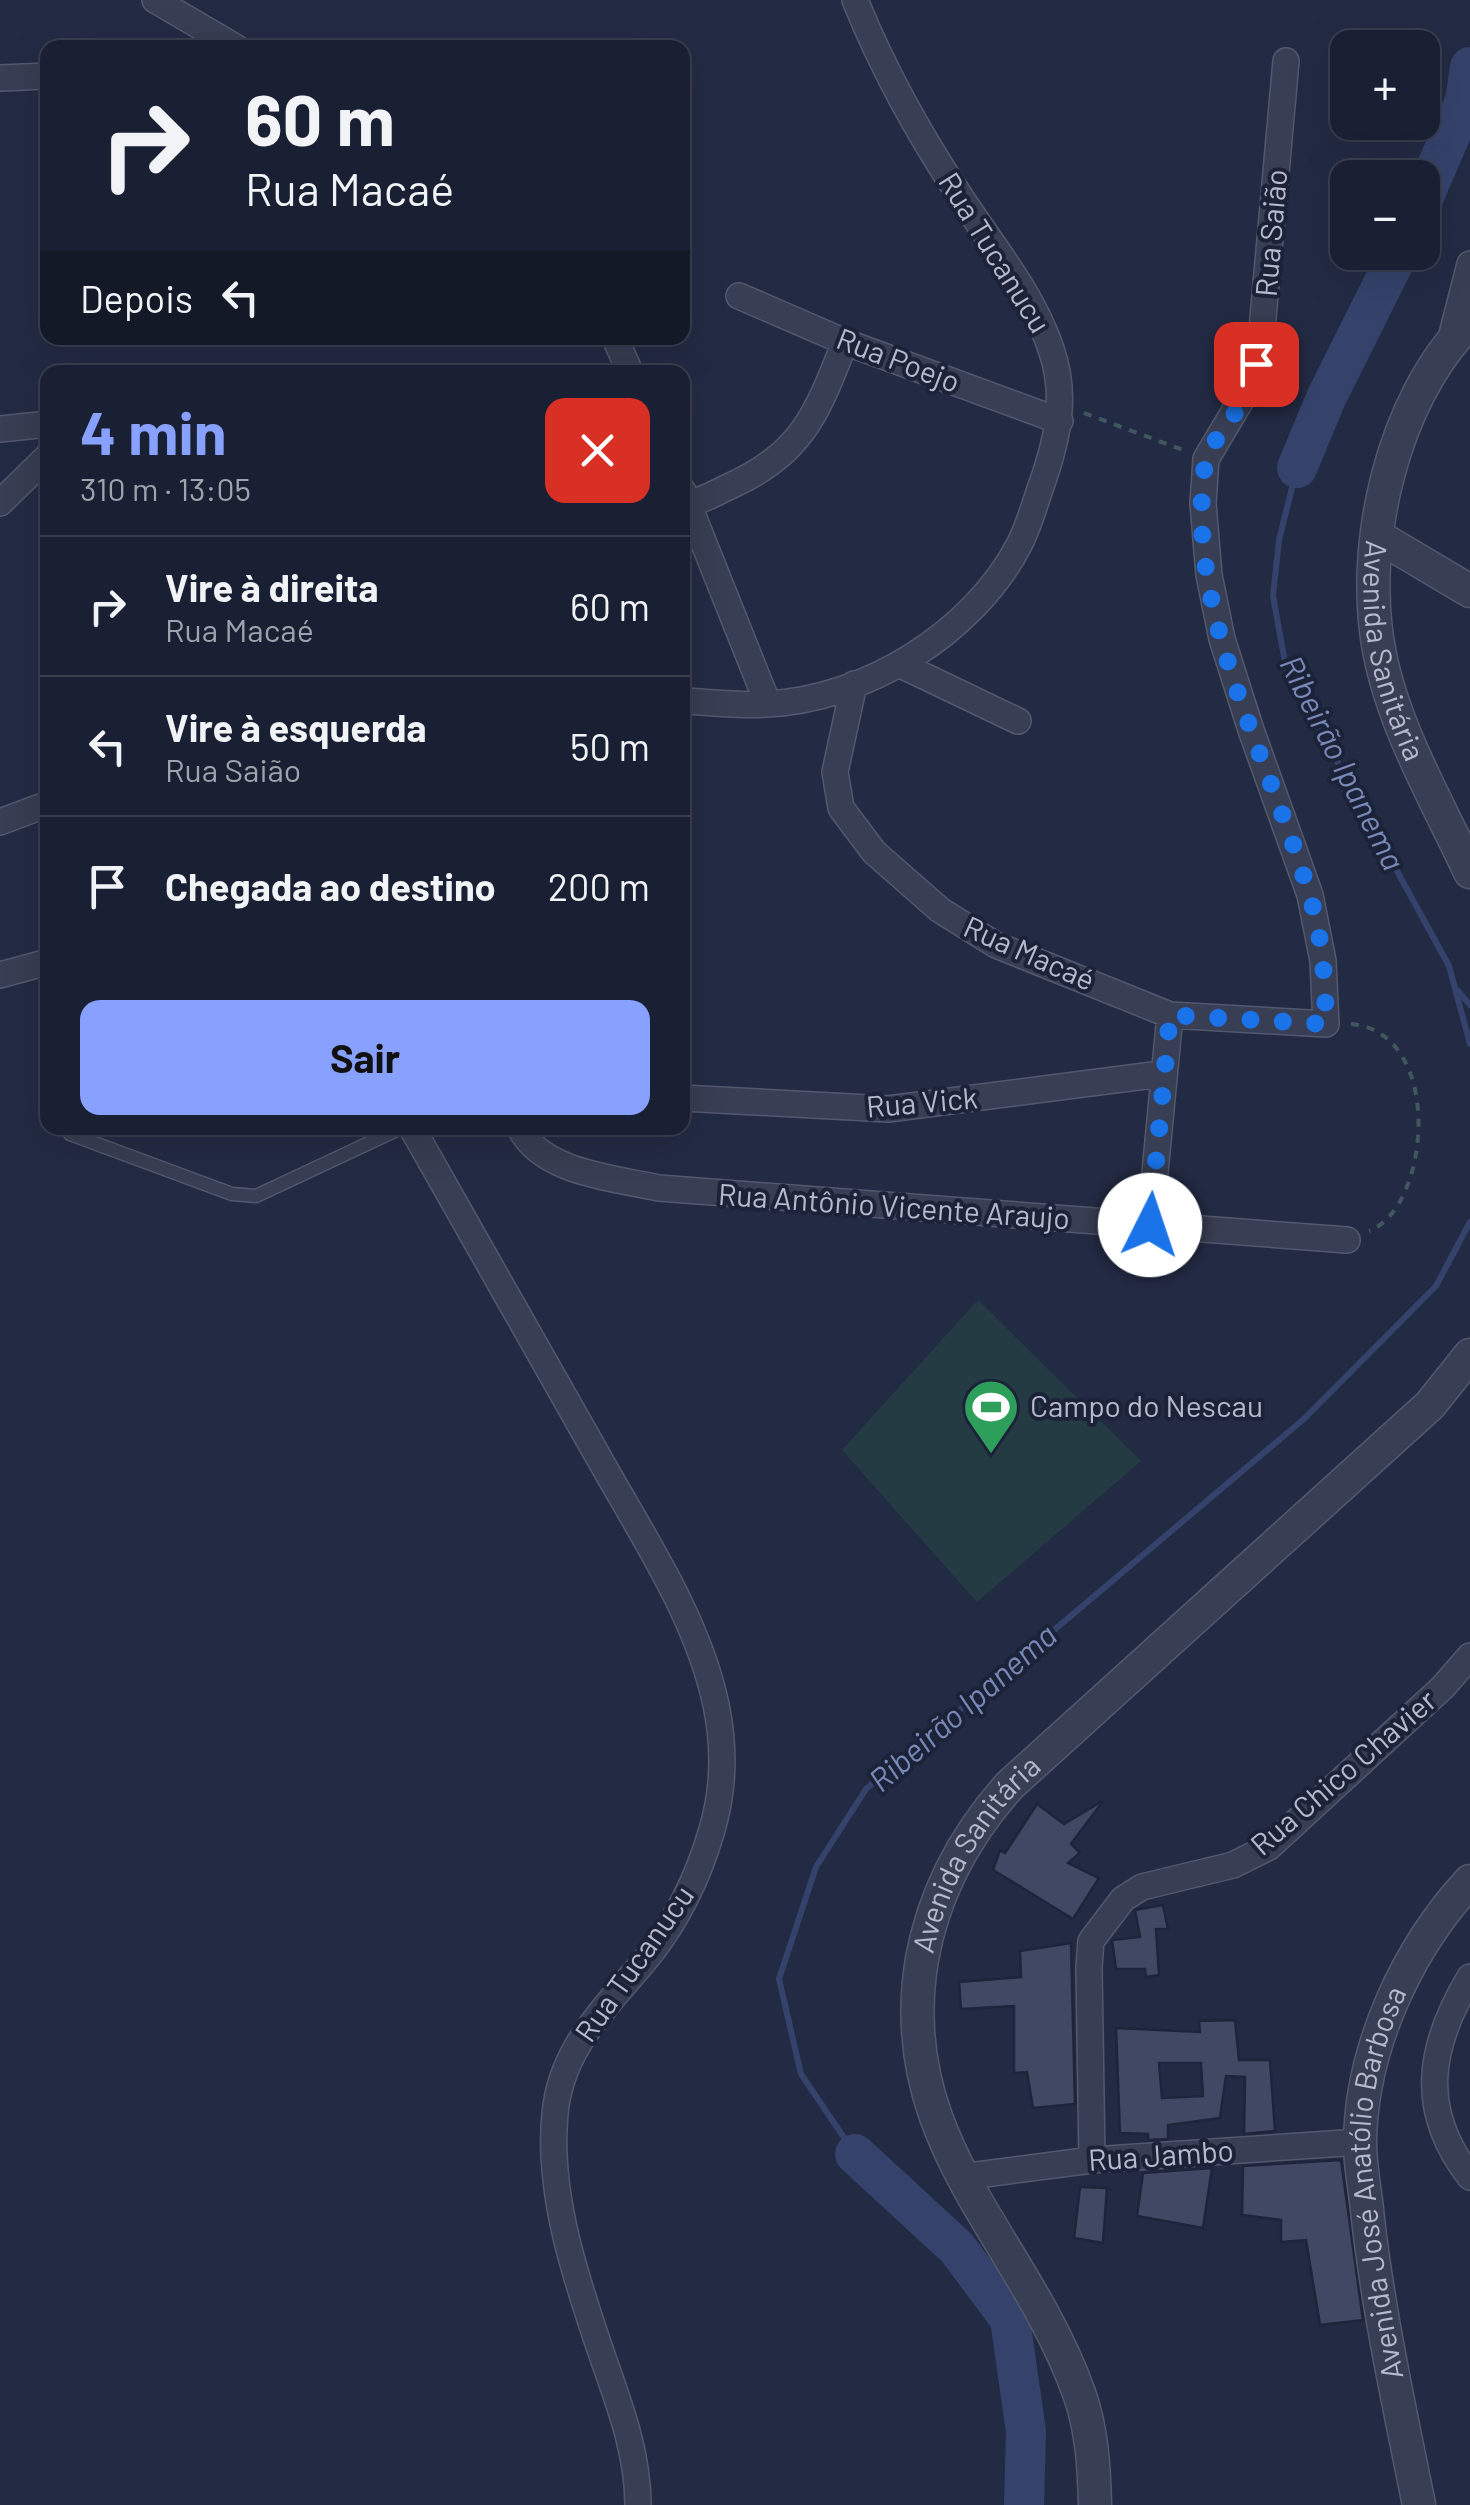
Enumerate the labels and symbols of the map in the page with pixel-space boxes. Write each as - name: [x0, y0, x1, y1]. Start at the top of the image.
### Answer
- street label: Rua Tucanucu: [932, 165, 1059, 339]
- street label: Rua Saião: [1247, 168, 1294, 298]
- street label: Rua Poejo: [832, 319, 965, 399]
- pin: [1214, 322, 1299, 407]
- street label: Avenida Sanitária: [1357, 539, 1434, 766]
- water label: Ribeirão Ipanema: [1273, 648, 1414, 876]
- street label: Rua Macaé: [959, 907, 1101, 997]
- street label: Rua Vick: [865, 1078, 979, 1124]
- position arrow: [1098, 1173, 1202, 1277]
- street label: Rua Antônio Vicente Araujo: [717, 1175, 1071, 1235]
- sports icon: Campo do Nescau: [961, 1377, 1021, 1456]
- place label: Campo do Nescau: [1030, 1387, 1263, 1423]
- water label: Ribeirão Ipanema: [860, 1615, 1063, 1798]
- street label: Rua Chico Chavier: [1243, 1681, 1443, 1862]
- street label: Avenida Sanitária: [904, 1747, 1047, 1956]
- street label: Rua Tucanucu: [566, 1878, 700, 2048]
- text: Avenida José Anatólio Barbosa: [1340, 1980, 1412, 2383]
- street label: Avenida José Anatólio Barbosa: [1380, 1983, 1422, 2383]
- street label: Rua Jambo: [1087, 2131, 1235, 2177]

